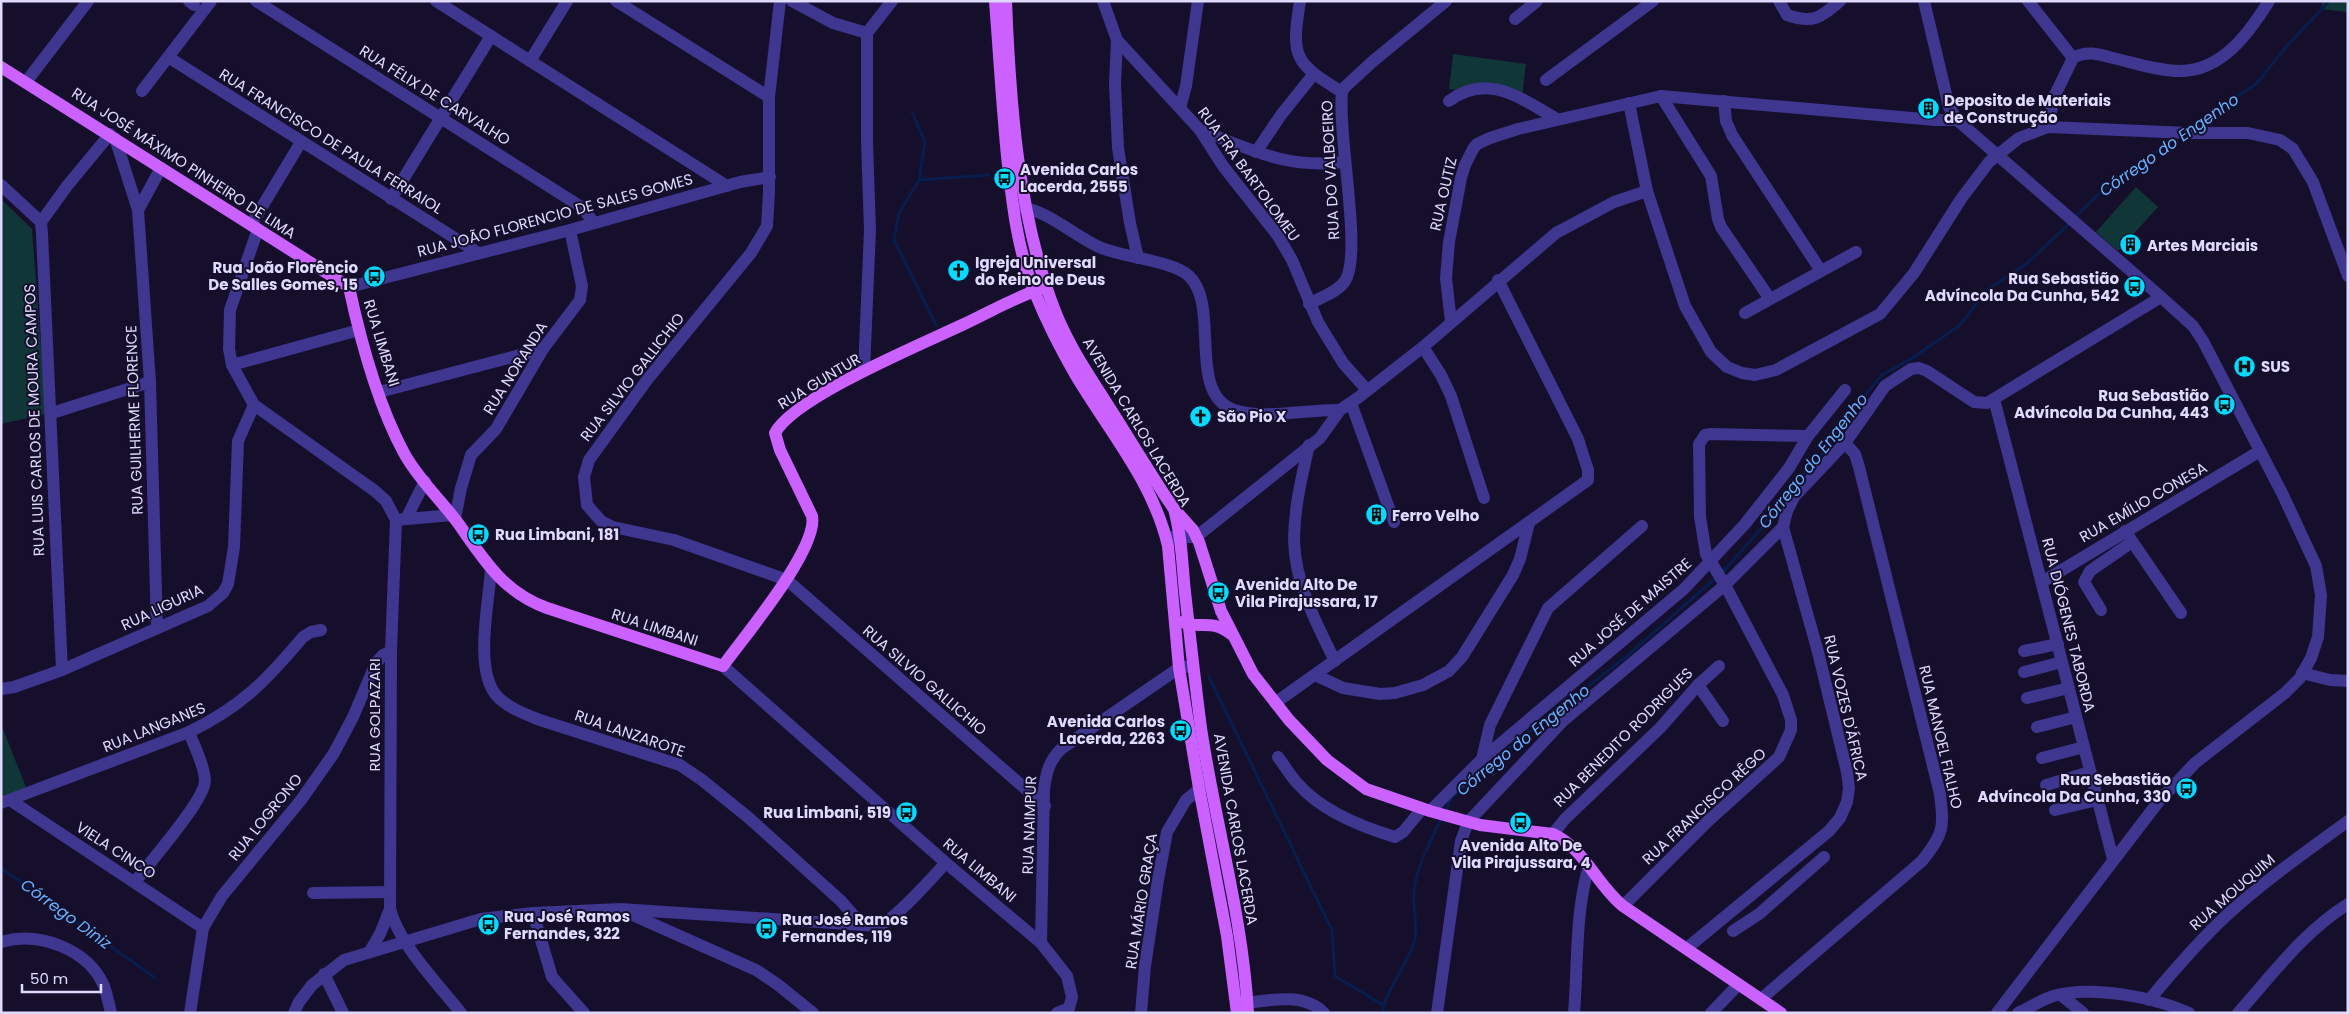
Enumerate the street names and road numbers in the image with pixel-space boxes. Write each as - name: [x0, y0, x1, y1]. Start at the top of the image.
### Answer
- street label: RUA FÉLIX DE CARVALHO: [356, 40, 515, 150]
- street label: RUA FRANCISCO DE PAULA FERRAIOL: [215, 63, 447, 219]
- street label: RUA JOSÉ MÁXIMO PINHEIRO DE LIMA: [68, 82, 300, 244]
- street label: RUA DO VALBOEIRO: [1316, 99, 1344, 240]
- street label: RUA FRA BARTOLOMEU: [1193, 103, 1305, 245]
- street label: RUA OUTIZ: [1424, 155, 1462, 233]
- street label: RUA JOÃO FLORENCIO DE SALES GOMES: [415, 168, 695, 262]
- street label: RUA LUIS CARLOS DE MOURA CAMPOS: [19, 283, 49, 557]
- street label: RUA LIMBANI: [359, 297, 405, 389]
- street label: RUA SILVIO GALLICHIO: [575, 308, 689, 446]
- street label: RUA NORANDA: [478, 317, 552, 419]
- street label: RUA GUILHERME FLORENCE: [120, 325, 148, 515]
- street label: AVENIDA CARLOS LACERDA: [1078, 333, 1196, 511]
- street label: RUA GUNTUR: [774, 348, 864, 414]
- street label: RUA EMÍLIO CONESA: [2075, 457, 2211, 547]
- street label: RUA DIÓGENES TABORDA: [2037, 536, 2101, 714]
- street label: RUA JOSÉ DE MAISTRE: [1564, 553, 1696, 671]
- street label: RUA LIGURIA: [118, 579, 206, 635]
- street label: RUA LIMBANI: [609, 603, 701, 651]
- street label: RUA SILVIO GALLICHIO: [859, 620, 992, 740]
- street label: RUA VOZES D'ÁFRICA: [1819, 633, 1873, 783]
- street label: RUA GOLPAZARI: [364, 658, 385, 772]
- street label: RUA BENEDITO RODRIGUES: [1549, 663, 1697, 811]
- street label: RUA MANOEL FIALHO: [1914, 663, 1968, 811]
- street label: RUA LANGANES: [99, 697, 209, 757]
- street label: RUA LANZAROTE: [572, 704, 688, 762]
- street label: AVENIDA CARLOS LACERDA: [1209, 731, 1263, 927]
- street label: RUA FRANCISCO RÊGO: [1637, 743, 1771, 869]
- street label: RUA LOGRONO: [223, 769, 307, 865]
- street label: RUA NAIMPUR: [1017, 775, 1041, 875]
- street label: VIELA CINCO: [72, 816, 160, 884]
- street label: RUA MÁRIO GRAÇA: [1120, 831, 1162, 971]
- street label: RUA LIMBANI: [939, 833, 1021, 907]
- street label: RUA MOUQUIM: [2185, 849, 2279, 935]

